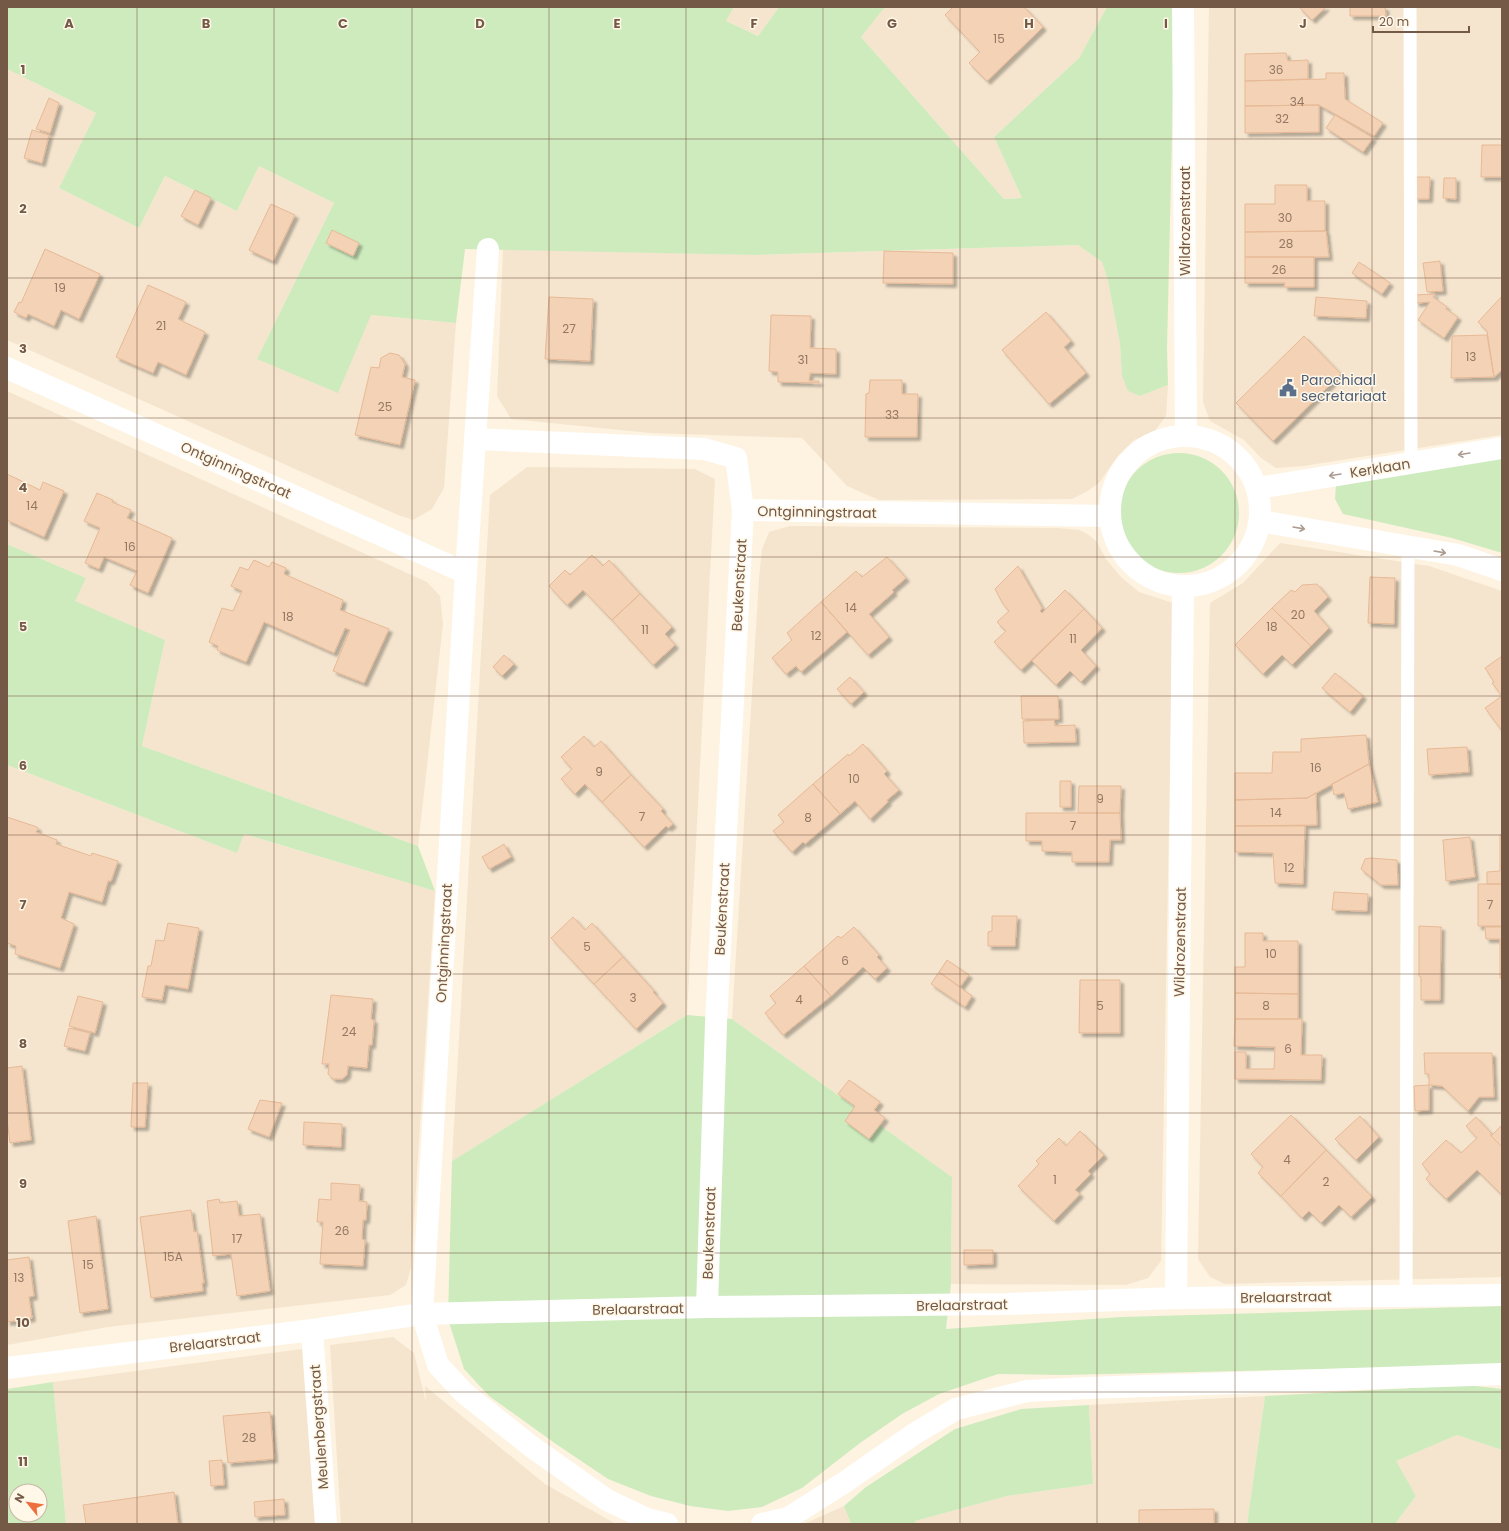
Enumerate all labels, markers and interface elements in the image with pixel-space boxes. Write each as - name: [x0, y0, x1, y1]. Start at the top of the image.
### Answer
- scale bar: [1373, 8, 1469, 34]
- text: 20 m: [1379, 13, 1409, 30]
- text: A: [64, 14, 74, 33]
- text: B: [202, 14, 211, 33]
- text: C: [338, 14, 348, 33]
- text: D: [475, 14, 485, 33]
- text: E: [613, 14, 621, 33]
- text: F: [750, 14, 758, 33]
- text: G: [887, 14, 897, 33]
- text: H: [1024, 14, 1034, 33]
- text: I: [1164, 14, 1168, 33]
- text: J: [1299, 14, 1307, 33]
- house number: 15: [993, 30, 1005, 47]
- text: 1: [21, 60, 25, 79]
- house number: 36: [1269, 61, 1283, 78]
- house number: 34: [1290, 93, 1305, 110]
- house number: 32: [1275, 110, 1289, 127]
- street label: Wildrozenstraat: [1175, 166, 1195, 276]
- text: 2: [19, 199, 27, 218]
- house number: 30: [1278, 209, 1292, 226]
- house number: 28: [1279, 235, 1293, 252]
- house number: 26: [1272, 261, 1286, 278]
- house number: 19: [54, 279, 66, 296]
- house number: 21: [156, 317, 166, 334]
- house number: 27: [562, 320, 576, 337]
- text: 3: [19, 339, 27, 358]
- house number: 13: [1466, 348, 1476, 365]
- house number: 31: [798, 351, 808, 368]
- place label: Parochiaal secretariaat: [1301, 370, 1387, 406]
- public building icon: Parochiaal secretariaat: [1278, 378, 1298, 398]
- house number: 25: [378, 398, 392, 415]
- house number: 33: [885, 406, 899, 423]
- street label: Ontginningstraat: [177, 437, 295, 503]
- one-way arrow: [1457, 450, 1470, 458]
- street label: Kerklaan: [1348, 453, 1412, 483]
- one-way arrow: [1329, 472, 1342, 480]
- text: 4: [19, 478, 28, 497]
- house number: 14: [26, 497, 38, 514]
- street label: Ontginningstraat: [757, 501, 877, 523]
- one-way arrow: [1292, 524, 1305, 532]
- house number: 16: [124, 538, 136, 555]
- street label: Beukenstraat: [727, 538, 751, 632]
- one-way arrow: [1434, 548, 1447, 556]
- house number: 14: [845, 599, 857, 616]
- house number: 20: [1291, 606, 1305, 623]
- house number: 18: [282, 608, 294, 625]
- text: 5: [19, 617, 27, 636]
- house number: 18: [1266, 618, 1278, 635]
- house number: 11: [641, 621, 649, 638]
- house number: 12: [811, 627, 821, 644]
- house number: 11: [1069, 630, 1077, 647]
- text: 6: [19, 756, 27, 775]
- house number: 16: [1310, 759, 1322, 776]
- house number: 9: [595, 763, 603, 780]
- house number: 10: [848, 770, 860, 787]
- house number: 9: [1096, 790, 1104, 807]
- house number: 14: [1270, 804, 1282, 821]
- house number: 7: [639, 808, 646, 825]
- house number: 8: [804, 809, 812, 826]
- house number: 7: [1070, 817, 1077, 834]
- house number: 12: [1284, 859, 1294, 876]
- street label: Beukenstraat: [710, 862, 734, 956]
- street label: Ontginningstraat: [431, 883, 457, 1003]
- street label: Wildrozenstraat: [1169, 887, 1191, 997]
- text: 7: [20, 895, 27, 914]
- house number: 7: [1487, 896, 1494, 913]
- house number: 5: [583, 938, 591, 955]
- house number: 10: [1265, 945, 1277, 962]
- house number: 6: [841, 952, 849, 969]
- house number: 3: [629, 989, 637, 1006]
- house number: 4: [795, 991, 803, 1008]
- house number: 5: [1096, 997, 1104, 1014]
- house number: 8: [1262, 997, 1270, 1014]
- house number: 24: [342, 1023, 357, 1040]
- text: 8: [19, 1034, 27, 1053]
- house number: 6: [1284, 1040, 1292, 1057]
- house number: 4: [1283, 1151, 1291, 1168]
- house number: 1: [1053, 1171, 1057, 1188]
- house number: 2: [1323, 1173, 1330, 1190]
- text: 9: [19, 1174, 27, 1193]
- street label: Beukenstraat: [697, 1186, 721, 1280]
- house number: 26: [335, 1222, 349, 1239]
- house number: 17: [232, 1230, 243, 1247]
- house number: 15A: [163, 1248, 183, 1265]
- house number: 15: [82, 1256, 94, 1273]
- house number: 13: [14, 1269, 24, 1286]
- street label: Brelaarstraat: [1240, 1286, 1332, 1308]
- street label: Brelaarstraat: [916, 1294, 1008, 1316]
- street label: Brelaarstraat: [592, 1298, 684, 1320]
- text: 10: [16, 1313, 30, 1332]
- street label: Brelaarstraat: [168, 1326, 262, 1358]
- street label: Meulenbergstraat: [305, 1364, 333, 1490]
- house number: 28: [242, 1429, 256, 1446]
- text: 11: [18, 1452, 28, 1471]
- north arrow: [8, 1483, 48, 1523]
- text: N: [10, 1490, 28, 1506]

